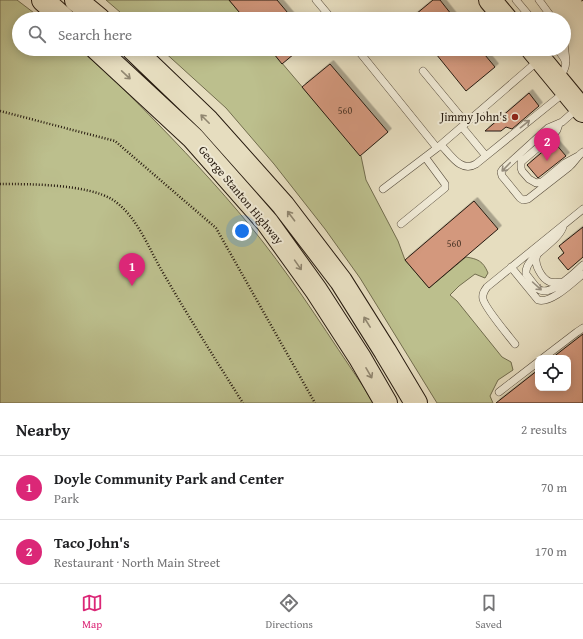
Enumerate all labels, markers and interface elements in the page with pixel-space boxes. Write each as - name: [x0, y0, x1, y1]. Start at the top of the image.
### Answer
- search box: [12, 12, 571, 56]
- icon: search: [26, 23, 48, 45]
- text: Search here: [58, 24, 132, 45]
- one-way arrow: [121, 70, 131, 80]
- house number: 560: [338, 103, 352, 118]
- place label: Jimmy John's: [438, 108, 507, 125]
- marker: Jimmy John's: [510, 112, 520, 122]
- one-way arrow: [200, 114, 210, 124]
- one-way arrow: [520, 120, 531, 129]
- pin: 2: [534, 128, 560, 161]
- street label: George Stanton Highway: [195, 142, 288, 248]
- one-way arrow: [502, 162, 511, 172]
- one-way arrow: [287, 211, 295, 222]
- your location: [232, 221, 252, 241]
- house number: 560: [447, 236, 461, 251]
- pin: 1: [119, 253, 145, 286]
- one-way arrow: [293, 259, 302, 270]
- one-way arrow: [532, 282, 542, 291]
- one-way arrow: [363, 317, 371, 328]
- map controls: [535, 355, 571, 391]
- button: locate: [535, 355, 571, 391]
- one-way arrow: [365, 367, 373, 379]
- text: Nearby: [16, 417, 70, 442]
- text: 2 results: [521, 420, 567, 439]
- text: Doyle Community Park and Center: [54, 468, 284, 489]
- text: 1: [26, 478, 32, 497]
- text: 70 m: [541, 478, 567, 497]
- text: Park: [54, 489, 79, 508]
- text: Taco John's: [54, 532, 130, 553]
- text: 2: [26, 542, 32, 561]
- text: 170 m: [535, 542, 567, 561]
- text: Restaurant · North Main Street: [54, 553, 220, 572]
- tab: Map: [81, 592, 103, 632]
- tab: Directions: [266, 592, 313, 632]
- tab: Saved: [475, 592, 502, 632]

